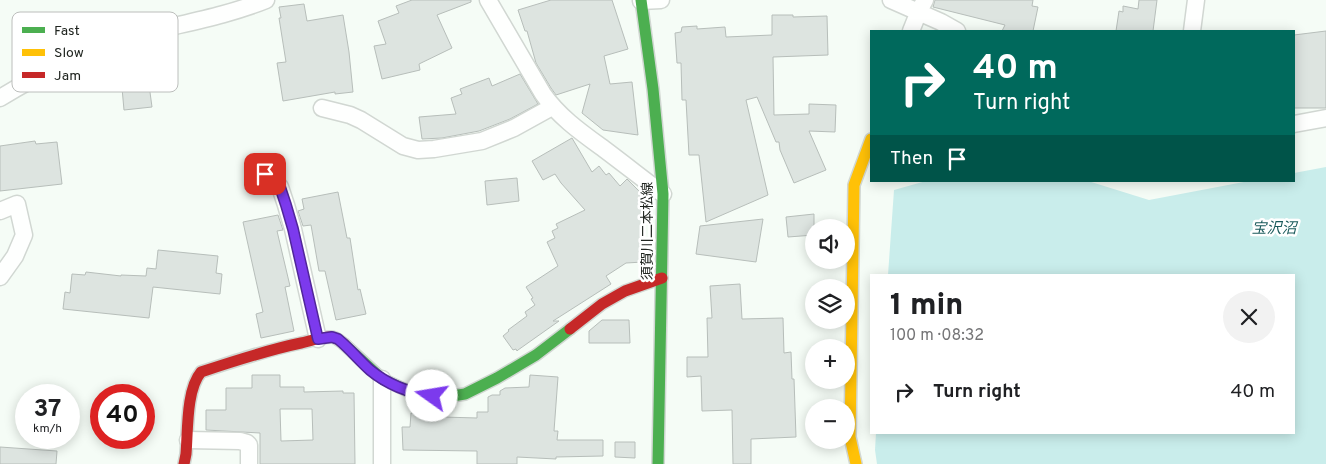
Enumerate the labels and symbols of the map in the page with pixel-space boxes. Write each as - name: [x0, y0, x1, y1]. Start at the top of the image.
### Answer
- legend: [12, 12, 178, 92]
- text: Fast: [54, 23, 80, 40]
- text: Slow: [54, 45, 84, 62]
- text: Jam: [54, 68, 81, 85]
- pin: [244, 153, 286, 195]
- street label: 須賀川二本松線: [640, 182, 657, 280]
- water label: 宝沢沼: [1251, 220, 1298, 239]
- position arrow: [405, 369, 457, 421]
- speed limit sign: 40: [90, 384, 155, 449]

